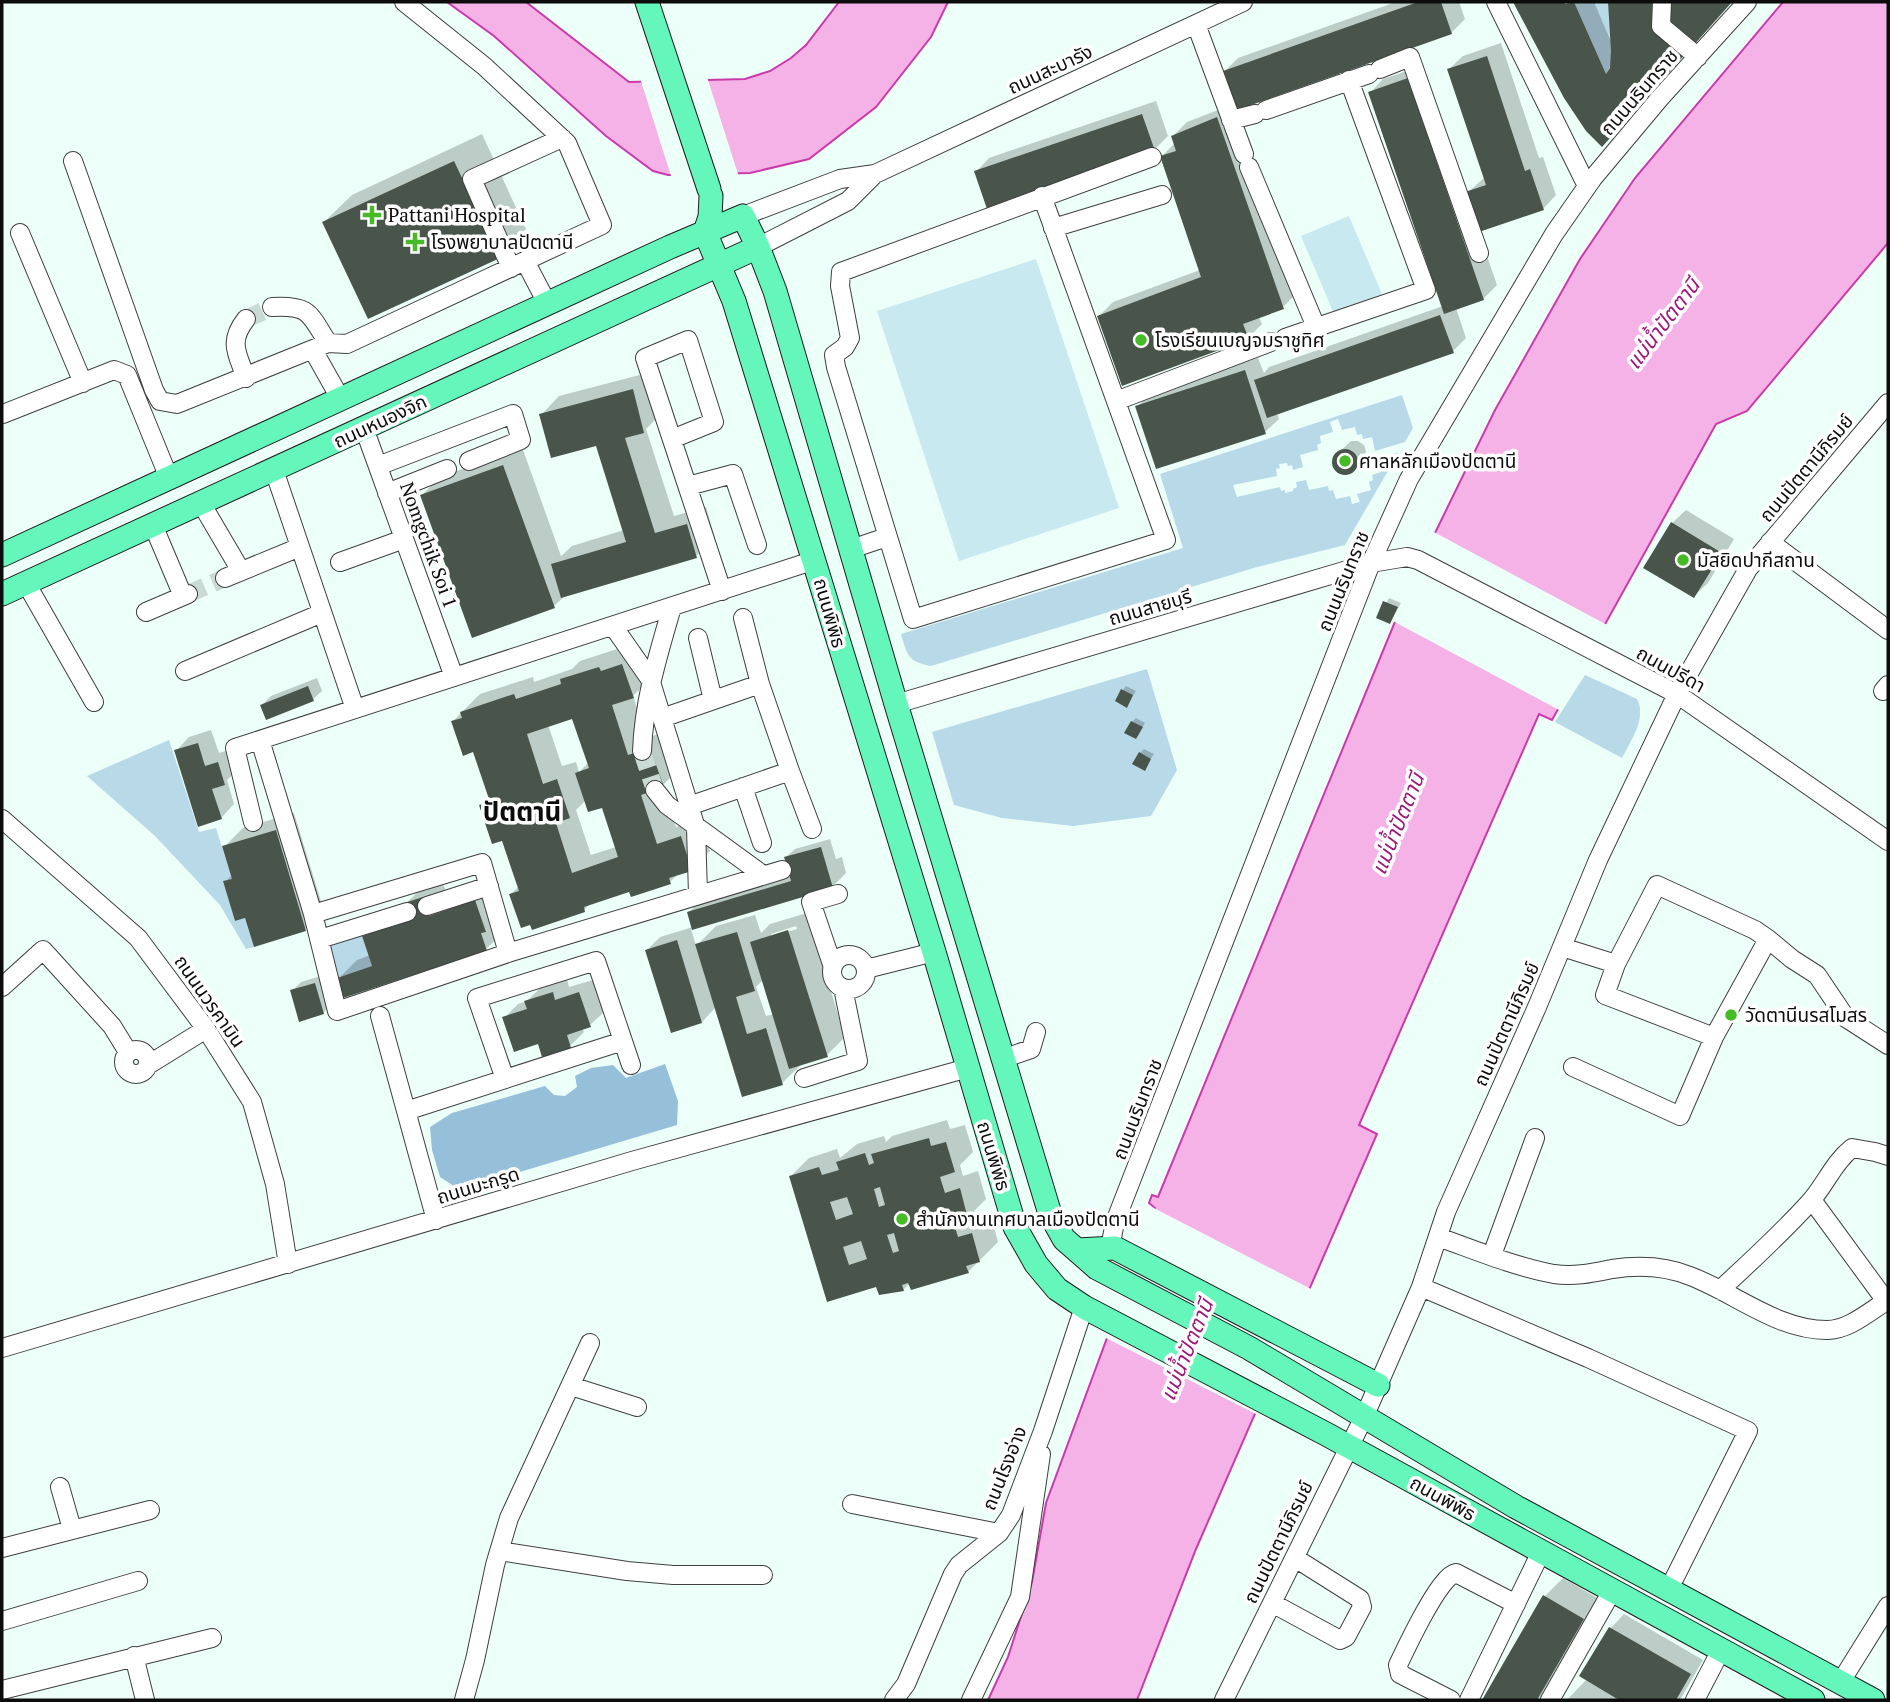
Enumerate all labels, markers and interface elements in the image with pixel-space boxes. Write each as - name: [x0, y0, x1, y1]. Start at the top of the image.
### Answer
- street label: ถนนสะบารัง: [1003, 38, 1096, 99]
- street label: ถนนนรินทราช: [1594, 43, 1683, 140]
- place label: Pattani Hospital: [388, 202, 526, 227]
- marker: Pattani Hospital: [362, 205, 382, 225]
- place label: โรงพยาบาลปัตตานี: [431, 229, 573, 254]
- marker: โรงพยาบาลปัตตานี: [405, 232, 425, 252]
- water label: แม่น้ำปัตตานี: [1619, 270, 1707, 375]
- place label: โรงเรียนเบญจมราชูทิศ: [1155, 327, 1325, 353]
- marker: โรงเรียนเบญจมราชูทิศ: [1133, 332, 1149, 348]
- street label: ถนนหนองจิก: [329, 388, 430, 453]
- street label: ถนนปัตตานีภิรมย์: [1753, 408, 1858, 527]
- place label: ศาลหลักเมืองปัตตานี: [1359, 448, 1516, 473]
- marker: ศาลหลักเมืองปัตตานี: [1337, 453, 1353, 469]
- street label: Nomgchik Soi 1: [395, 478, 464, 611]
- street label: ถนนนรินทราช: [1311, 527, 1374, 635]
- place label: มัสยิดปากีสถาน: [1697, 547, 1815, 572]
- marker: มัสยิดปากีสถาน: [1675, 552, 1691, 568]
- street label: ถนนพิพิธ: [809, 575, 852, 651]
- street label: ถนนสายบุรี: [1105, 583, 1194, 630]
- street label: ถนนปรีดา: [1632, 639, 1710, 698]
- water label: แม่น้ำปัตตานี: [1364, 766, 1431, 878]
- district label: ปัตตานี: [483, 794, 561, 828]
- street label: ถนนนวรคามิน: [169, 949, 252, 1052]
- street label: ถนนปัตตานีภิรมย์: [1467, 958, 1544, 1090]
- place label: วัดตานีนรสโมสร: [1745, 1002, 1867, 1027]
- marker: วัดตานีนรสโมสร: [1723, 1007, 1739, 1023]
- street label: ถนนนรินทราช: [1106, 1055, 1167, 1163]
- street label: ถนนพิพิธ: [972, 1118, 1017, 1194]
- street label: ถนนมะกรูด: [433, 1160, 523, 1210]
- place label: สำนักงานเทศบาลเมืองปัตตานี: [916, 1206, 1140, 1231]
- marker: สำนักงานเทศบาลเมืองปัตตานี: [894, 1211, 910, 1227]
- water label: แม่น้ำปัตตานี: [1153, 1292, 1220, 1404]
- street label: ถนนโรงอ่าง: [975, 1422, 1032, 1514]
- street label: ถนนพิพิธ: [1406, 1469, 1481, 1526]
- street label: ถนนปัตตานีภิรมย์: [1237, 1476, 1318, 1607]

